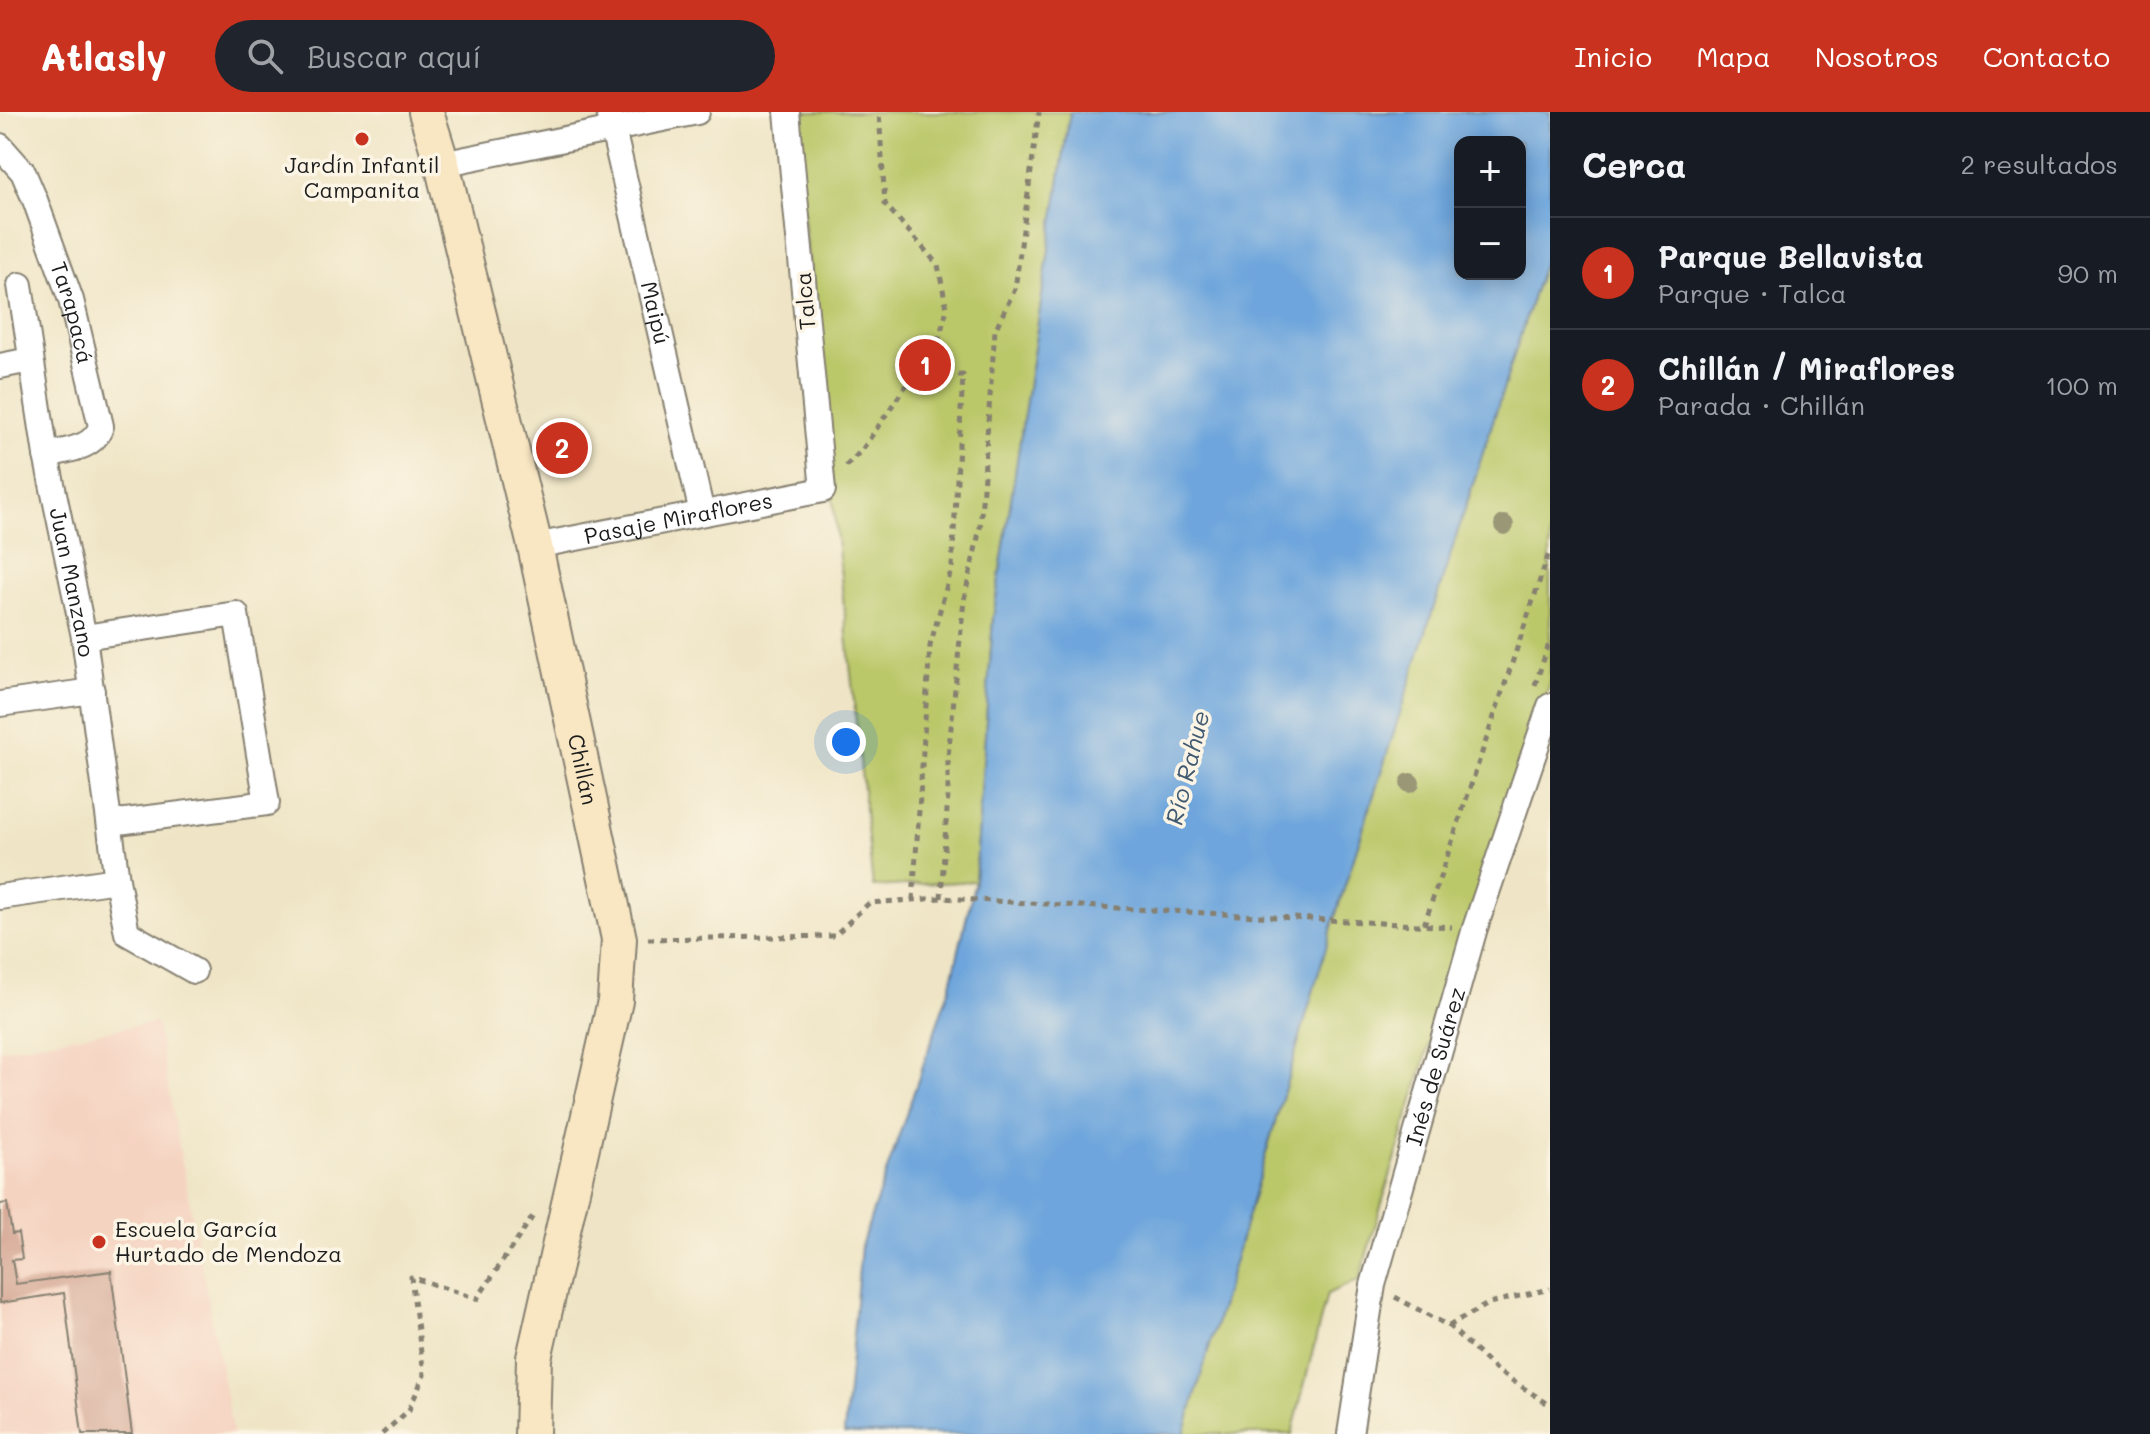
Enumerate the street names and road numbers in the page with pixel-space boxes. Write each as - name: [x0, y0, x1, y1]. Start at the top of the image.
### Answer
- street label: Tarapacá: [44, 257, 101, 366]
- street label: Talca: [788, 271, 821, 331]
- street label: Maipú: [635, 278, 677, 347]
- street label: Pasaje Miraflores: [582, 485, 775, 550]
- street label: Juan Manzano: [43, 505, 102, 659]
- street label: Chillán: [562, 731, 605, 807]
- street label: Inés de Suárez: [1399, 984, 1471, 1149]

